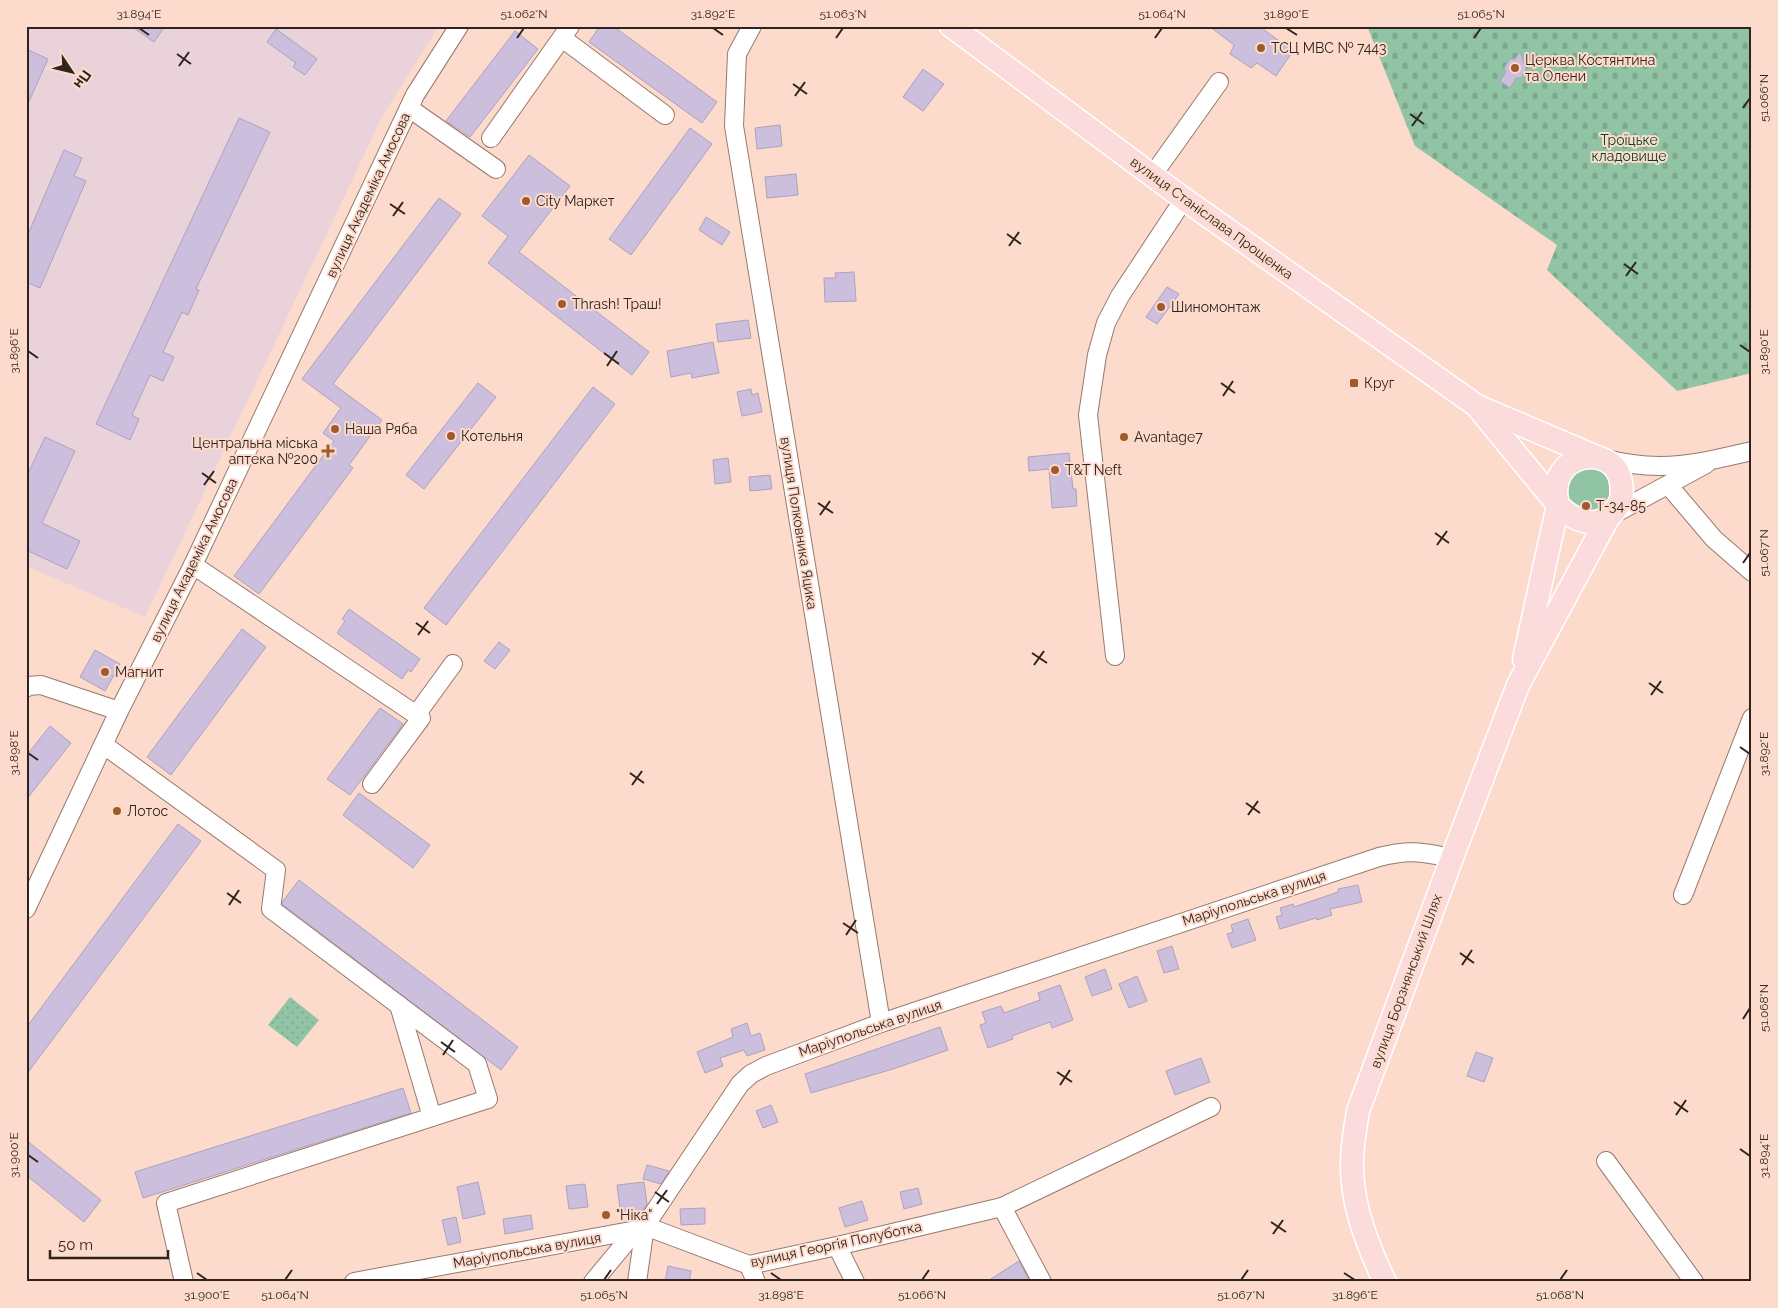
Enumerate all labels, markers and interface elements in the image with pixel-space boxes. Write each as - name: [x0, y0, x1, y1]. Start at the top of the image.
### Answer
- text: 31.894°E: [117, 7, 161, 21]
- text: 51.062°N: [500, 7, 548, 21]
- text: 31.892°E: [691, 7, 735, 21]
- text: 51.063°N: [819, 7, 867, 21]
- text: 51.064°N: [1138, 7, 1186, 21]
- text: 31.890°E: [1263, 7, 1309, 21]
- text: 51.065°N: [1457, 7, 1505, 21]
- place label: ТСЦ МВС № 7443: [1271, 40, 1386, 56]
- marker: ТСЦ МВС № 7443: [1255, 42, 1267, 54]
- north arrow: [48, 48, 98, 98]
- place label: Церква Костянтина та Олени: [1525, 52, 1655, 84]
- marker: Церква Костянтина та Олени: [1509, 62, 1521, 74]
- text: Пн: [71, 67, 95, 92]
- text: 51.066°N: [1757, 74, 1771, 122]
- street label: вулиця Академіка Амосова: [323, 110, 413, 280]
- park label: Троїцьке кладовище: [1592, 132, 1666, 164]
- street label: вулиця Станіслава Прощенка: [1128, 154, 1296, 282]
- place label: City Маркет: [536, 193, 615, 209]
- marker: City Маркет: [520, 195, 532, 207]
- place label: Thrash! Траш!: [572, 296, 662, 312]
- marker: Thrash! Траш!: [556, 298, 568, 310]
- place label: Шиномонтаж: [1171, 299, 1261, 315]
- marker: Шиномонтаж: [1155, 301, 1167, 313]
- text: 31.896°E: [7, 328, 21, 374]
- text: 31.890°E: [1757, 329, 1771, 375]
- place label: Круг: [1364, 375, 1395, 391]
- marker: Круг: [1348, 377, 1360, 389]
- place label: Наша Ряба: [345, 421, 417, 437]
- marker: Наша Ряба: [329, 423, 341, 435]
- place label: Котельня: [461, 428, 523, 444]
- place label: Avantage7: [1134, 429, 1203, 445]
- marker: Котельня: [445, 430, 457, 442]
- marker: Avantage7: [1118, 431, 1130, 443]
- place label: Центральна міська аптека №200: [192, 435, 318, 467]
- street label: вулиця Полковника Яцика: [777, 436, 821, 610]
- marker: Центральна міська аптека №200: [322, 445, 334, 457]
- place label: T&T Neft: [1065, 462, 1122, 478]
- marker: T&T Neft: [1049, 464, 1061, 476]
- street label: вулиця Академіка Амосова: [147, 476, 241, 644]
- place label: Т-34-85: [1596, 498, 1646, 514]
- marker: Т-34-85: [1580, 500, 1592, 512]
- text: 51.067°N: [1757, 529, 1771, 577]
- place label: Магнит: [115, 664, 164, 680]
- marker: Магнит: [99, 666, 111, 678]
- text: 31.898°E: [7, 730, 21, 776]
- text: 31.892°E: [1757, 732, 1771, 776]
- place label: Лотос: [127, 803, 169, 819]
- marker: Лотос: [111, 805, 123, 817]
- street label: Маріупольська вулиця: [1180, 867, 1328, 929]
- street label: вулиця Борзнянський Шлях: [1367, 892, 1445, 1070]
- text: 51.068°N: [1757, 984, 1771, 1032]
- street label: Маріупольська вулиця: [797, 996, 943, 1060]
- text: 31.900°E: [7, 1132, 21, 1178]
- text: 31.894°E: [1757, 1134, 1771, 1178]
- place label: "Ніка": [616, 1207, 652, 1223]
- marker: "Ніка": [600, 1209, 612, 1221]
- street label: вулиця Георгія Полуботка: [749, 1218, 923, 1270]
- scale bar: [50, 1228, 168, 1260]
- street label: Маріупольська вулиця: [452, 1229, 602, 1271]
- text: 50 m: [58, 1236, 93, 1254]
- text: 31.900°E: [184, 1288, 230, 1302]
- text: 51.064°N: [261, 1288, 309, 1302]
- text: 51.065°N: [580, 1288, 628, 1302]
- text: 31.898°E: [758, 1288, 804, 1302]
- text: 51.066°N: [898, 1288, 946, 1302]
- text: 51.067°N: [1217, 1288, 1265, 1302]
- text: 31.896°E: [1332, 1288, 1378, 1302]
- text: 51.068°N: [1536, 1288, 1584, 1302]

